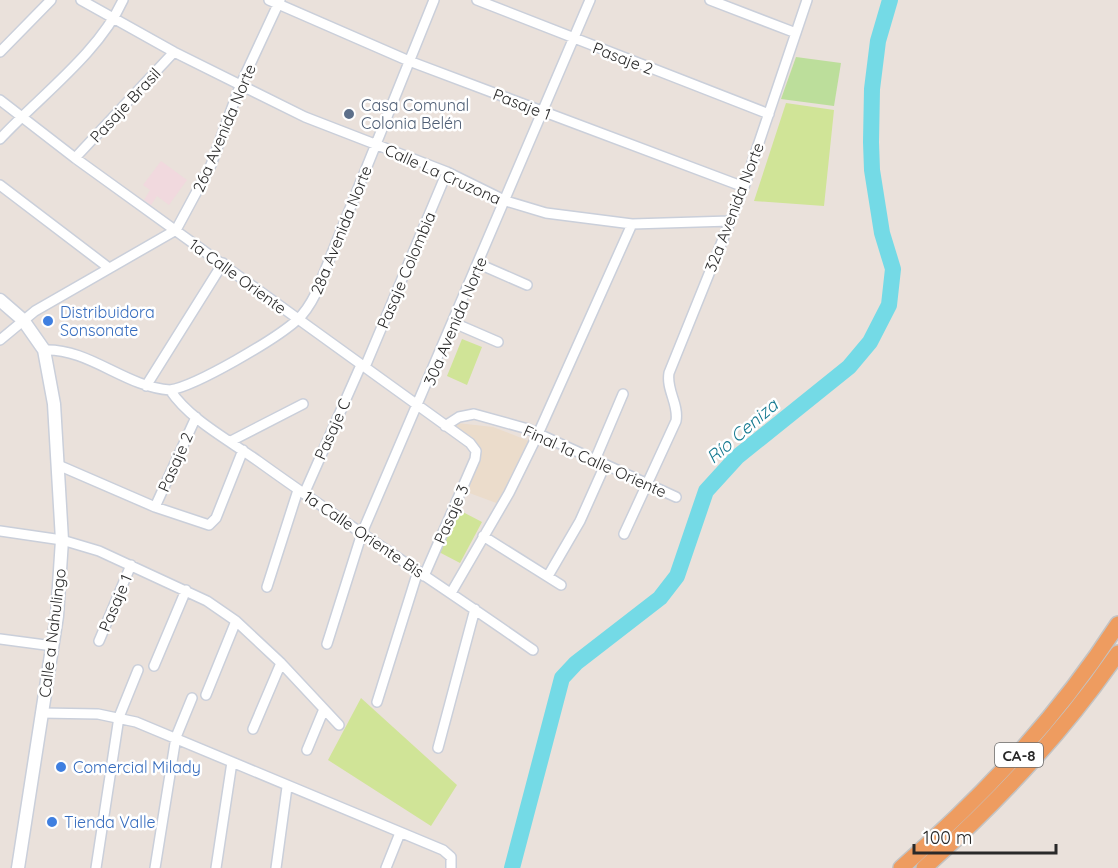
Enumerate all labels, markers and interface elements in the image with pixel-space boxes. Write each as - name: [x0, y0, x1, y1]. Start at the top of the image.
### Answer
- street label: Pasaje 2: [590, 37, 656, 79]
- street label: 26a Avenida Norte: [188, 61, 260, 195]
- street label: Pasaje Brasil: [85, 63, 165, 147]
- street label: Pasaje 1: [490, 84, 554, 124]
- place label: Casa Comunal Colonia Belén: [361, 95, 469, 133]
- marker: Casa Comunal Colonia Belén: [342, 107, 356, 121]
- street label: Calle La Cruzona: [382, 139, 504, 209]
- street label: 32a Avenida Norte: [700, 139, 768, 275]
- street label: 28a Avenida Norte: [306, 163, 376, 297]
- street label: Pasaje Colombia: [372, 209, 440, 331]
- street label: 1a Calle Oriente: [186, 234, 290, 318]
- street label: 30a Avenida Norte: [419, 254, 491, 388]
- place label: Distribuidora Sonsonate: [60, 302, 155, 340]
- marker: Distribuidora Sonsonate: [41, 314, 55, 328]
- water label: Río Ceniza: [701, 393, 783, 468]
- street label: Pasaje C: [310, 395, 354, 463]
- street label: Final 1a Calle Oriente: [520, 420, 670, 502]
- street label: Pasaje 2: [153, 429, 197, 495]
- street label: Pasaje 3: [429, 481, 473, 547]
- street label: 1a Calle Oriente Bis: [300, 486, 428, 582]
- street label: Calle a Nahulingo: [34, 567, 70, 699]
- street label: Pasaje 1: [94, 571, 136, 635]
- road number: CA-8: [995, 743, 1043, 767]
- place label: Comercial Milady: [73, 757, 201, 777]
- marker: Comercial Milady: [54, 760, 68, 774]
- place label: Tienda Valle: [64, 812, 156, 832]
- marker: Tienda Valle: [45, 815, 59, 829]
- scale bar: [914, 817, 1056, 855]
- text: 100 m: [923, 826, 972, 849]

